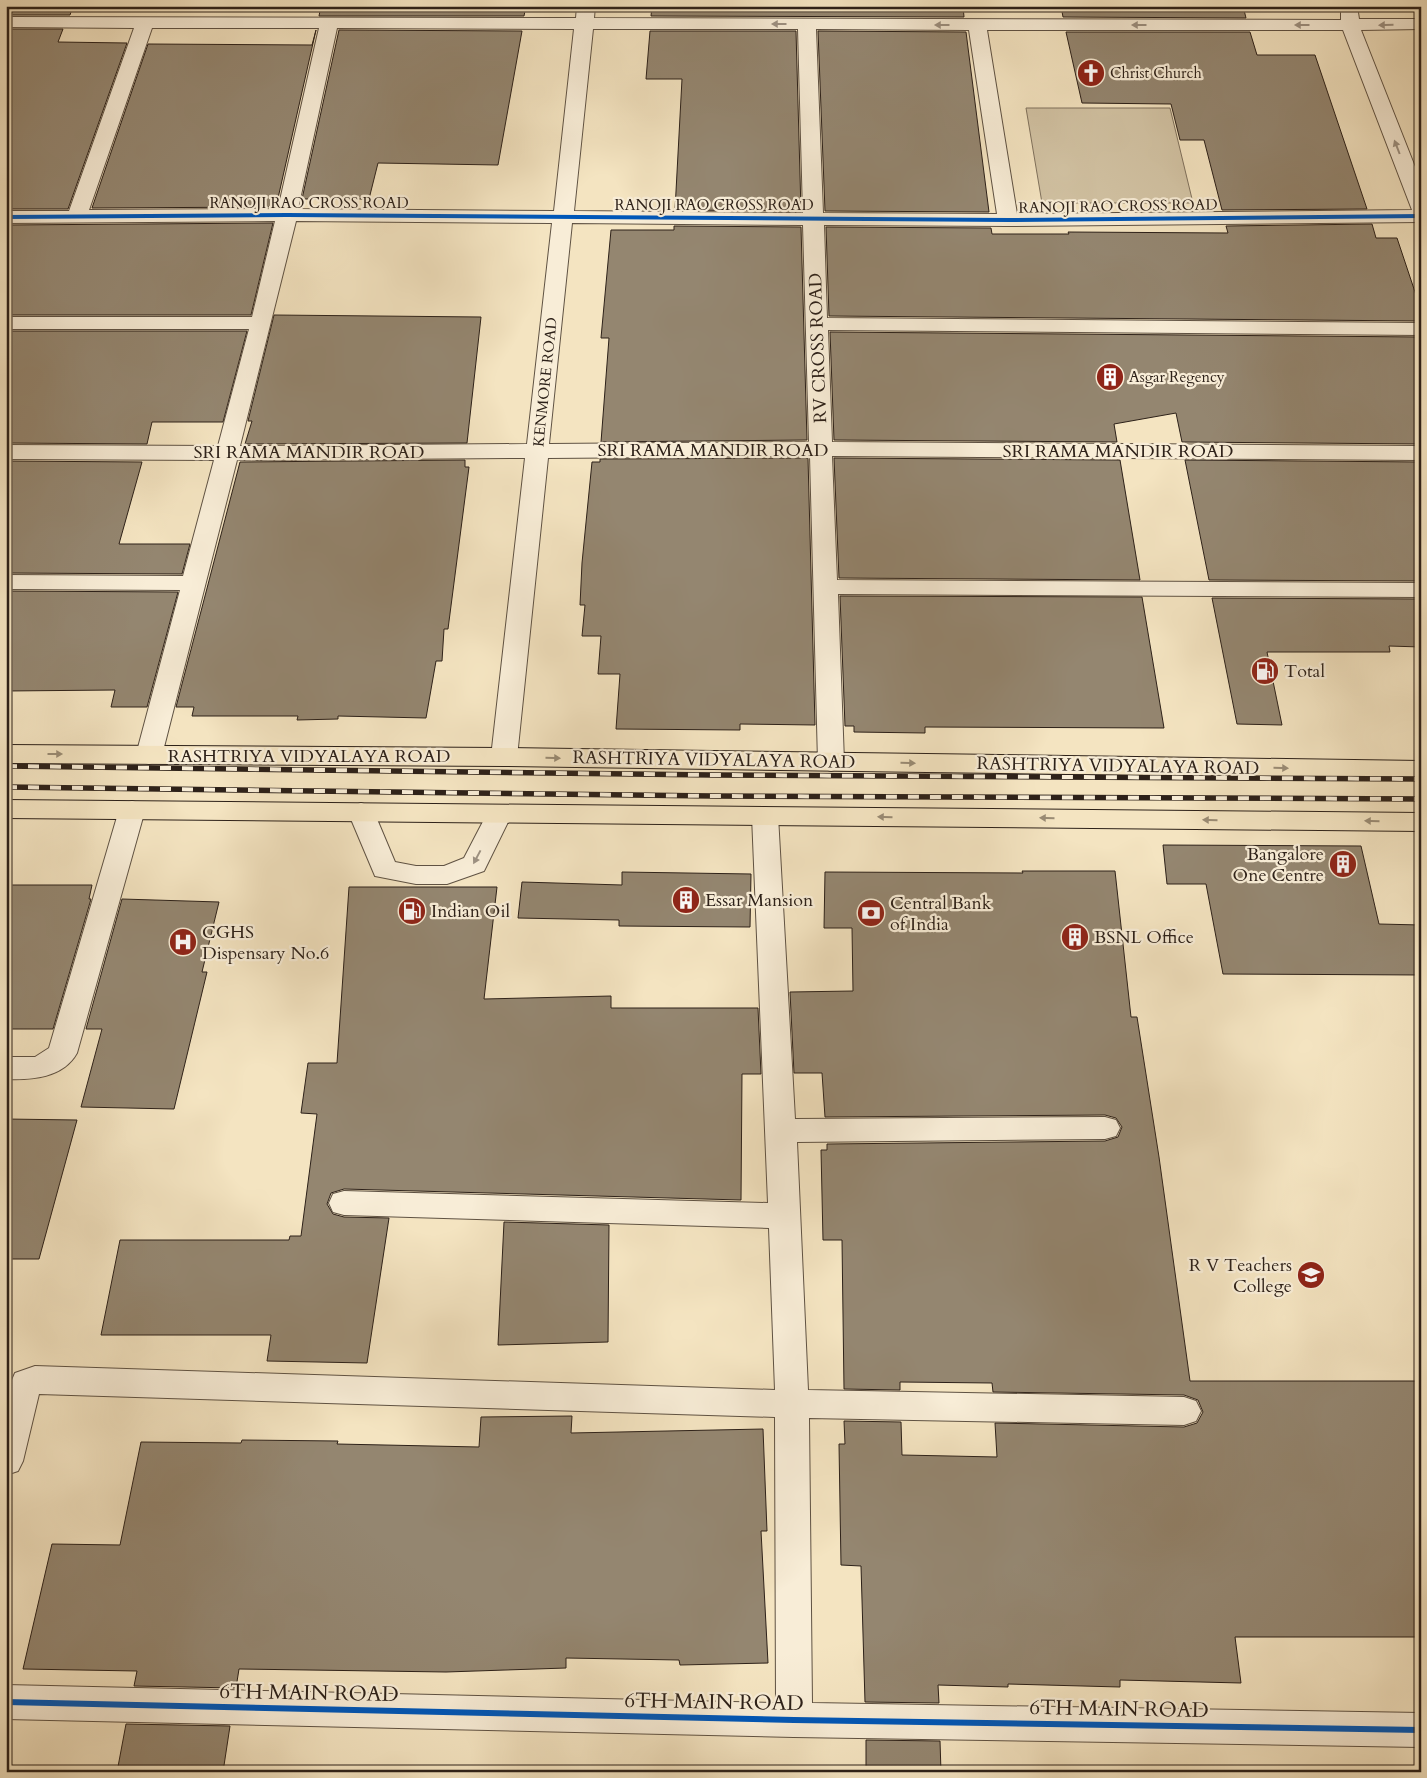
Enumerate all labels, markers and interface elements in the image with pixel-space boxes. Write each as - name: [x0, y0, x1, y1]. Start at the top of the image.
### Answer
- one-way arrow: [771, 20, 787, 28]
- one-way arrow: [933, 21, 949, 29]
- one-way arrow: [1131, 21, 1147, 29]
- one-way arrow: [1293, 21, 1309, 29]
- one-way arrow: [1377, 21, 1393, 29]
- church icon: Christ Church: [1076, 58, 1106, 88]
- place label: Christ Church: [1110, 63, 1202, 83]
- one-way arrow: [1393, 139, 1400, 154]
- street label: RANOJI RAO CROSS ROAD: [209, 193, 409, 213]
- street label: RANOJI RAO CROSS ROAD: [1018, 194, 1218, 218]
- street label: RANOJI RAO CROSS ROAD: [614, 195, 814, 215]
- street label: RV CROSS ROAD: [803, 272, 833, 424]
- street label: KENMORE ROAD: [528, 316, 562, 448]
- building icon: Asgar Regency: [1095, 362, 1125, 392]
- place label: Asgar Regency: [1129, 367, 1225, 387]
- street label: SRI RAMA MANDIR ROAD: [598, 438, 829, 463]
- street label: SRI RAMA MANDIR ROAD: [1003, 439, 1234, 464]
- street label: SRI RAMA MANDIR ROAD: [194, 440, 425, 465]
- fuel station icon: Total: [1250, 656, 1280, 686]
- place label: Total: [1284, 659, 1325, 684]
- street label: RASHTRIYA VIDYALAYA ROAD: [168, 744, 450, 769]
- street label: RASHTRIYA VIDYALAYA ROAD: [572, 745, 856, 775]
- one-way arrow: [47, 750, 63, 758]
- street label: RASHTRIYA VIDYALAYA ROAD: [976, 751, 1260, 781]
- one-way arrow: [545, 754, 561, 762]
- one-way arrow: [900, 759, 916, 767]
- one-way arrow: [1273, 765, 1289, 773]
- one-way arrow: [876, 813, 892, 821]
- one-way arrow: [1039, 814, 1055, 822]
- one-way arrow: [1201, 816, 1217, 824]
- one-way arrow: [1364, 817, 1380, 825]
- place label: Bangalore One Centre: [1233, 842, 1324, 888]
- building icon: Bangalore One Centre: [1328, 849, 1358, 879]
- one-way arrow: [473, 850, 481, 864]
- building icon: Essar Mansion: [671, 885, 701, 915]
- place label: Essar Mansion: [705, 888, 814, 913]
- place label: Central Bank of India: [890, 891, 992, 937]
- fuel station icon: Indian Oil: [397, 896, 427, 926]
- bank icon: Central Bank of India: [856, 898, 886, 928]
- place label: Indian Oil: [431, 899, 510, 924]
- place label: CGHS Dispensary No.6: [202, 920, 329, 966]
- building icon: BSNL Office: [1060, 922, 1090, 952]
- place label: BSNL Office: [1094, 925, 1194, 950]
- hospital icon: CGHS Dispensary No.6: [168, 927, 198, 957]
- place label: R V Teachers College: [1189, 1253, 1292, 1299]
- school or university icon: R V Teachers College: [1296, 1260, 1326, 1290]
- street label: 6TH MAIN ROAD: [219, 1677, 399, 1709]
- street label: 6TH MAIN ROAD: [624, 1686, 804, 1718]
- street label: 6TH MAIN ROAD: [1029, 1693, 1209, 1725]

